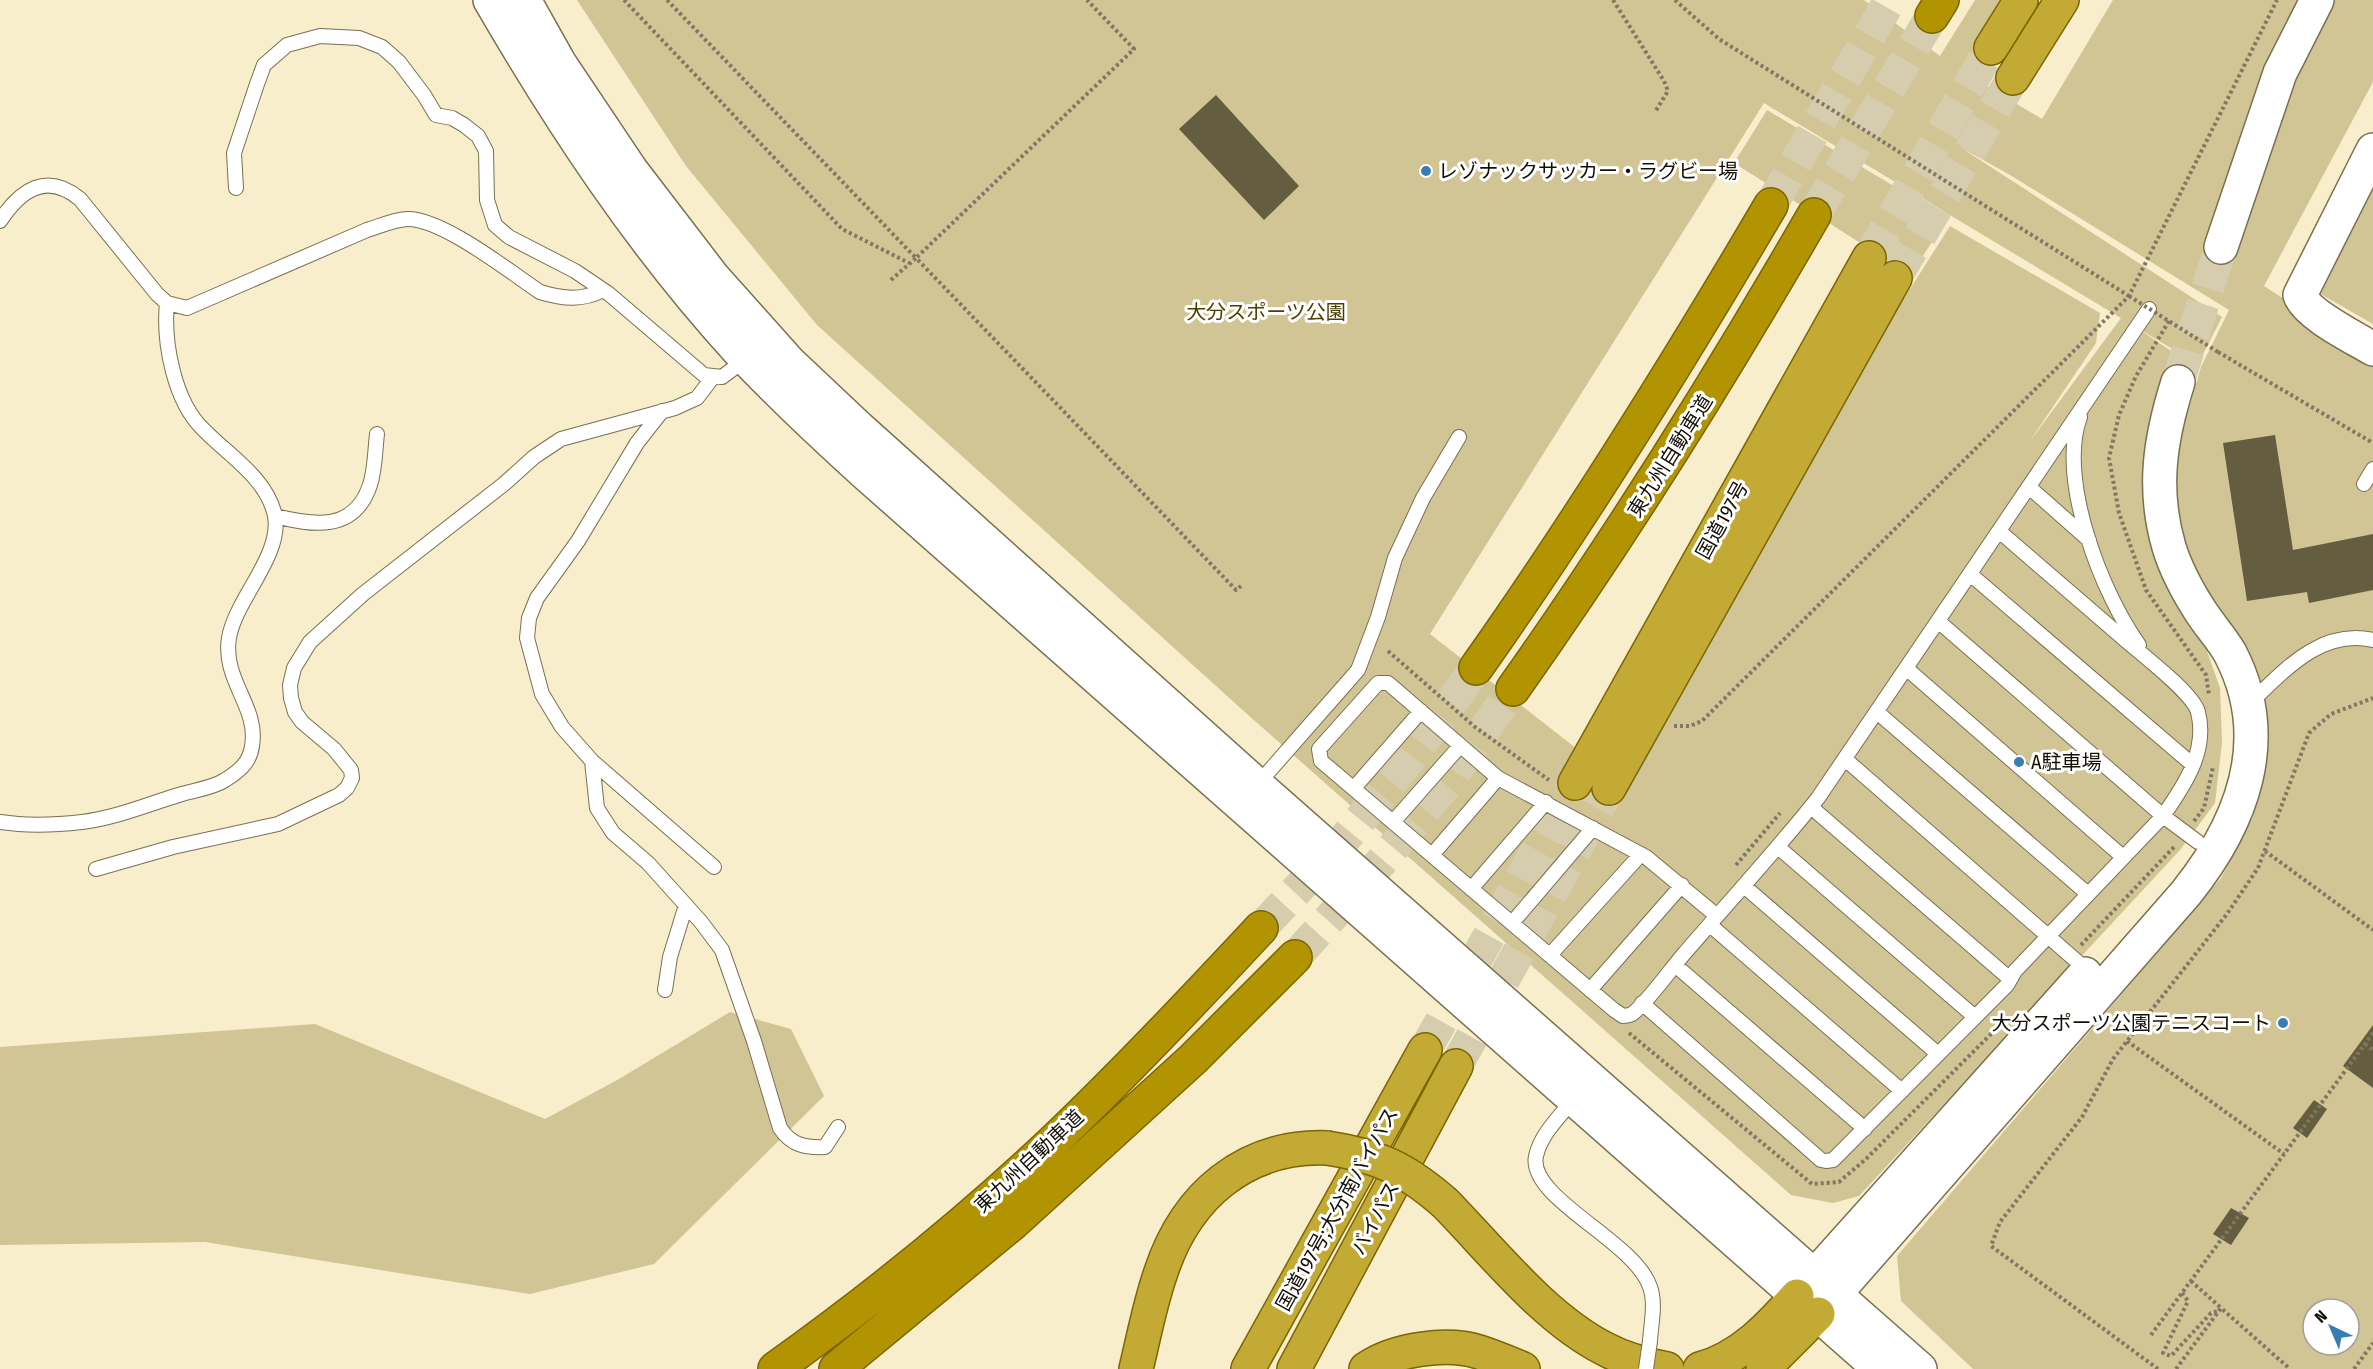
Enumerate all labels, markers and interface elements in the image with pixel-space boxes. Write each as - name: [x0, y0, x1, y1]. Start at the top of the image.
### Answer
- place label: レゾナックサッカー・ラグビー場: [1438, 159, 1738, 183]
- marker: レゾナックサッカー・ラグビー場: [1419, 164, 1433, 178]
- park label: 大分スポーツ公園: [1186, 300, 1346, 324]
- street label: 東九州自動車道: [1623, 390, 1717, 522]
- street label: 国道197号: [1691, 477, 1753, 563]
- place label: A駐車場: [2031, 750, 2102, 774]
- marker: A駐車場: [2012, 755, 2026, 769]
- place label: 大分スポーツ公園テニスコート: [1991, 1011, 2271, 1035]
- marker: 大分スポーツ公園テニスコート: [2276, 1016, 2290, 1030]
- street label: 国道197号;大分南バイパス: [1271, 1103, 1403, 1315]
- street label: 東九州自動車道: [970, 1104, 1088, 1218]
- street label: バイパス: [1346, 1177, 1404, 1259]
- north arrow: [2301, 1297, 2361, 1357]
- text: N: [2311, 1306, 2331, 1327]

